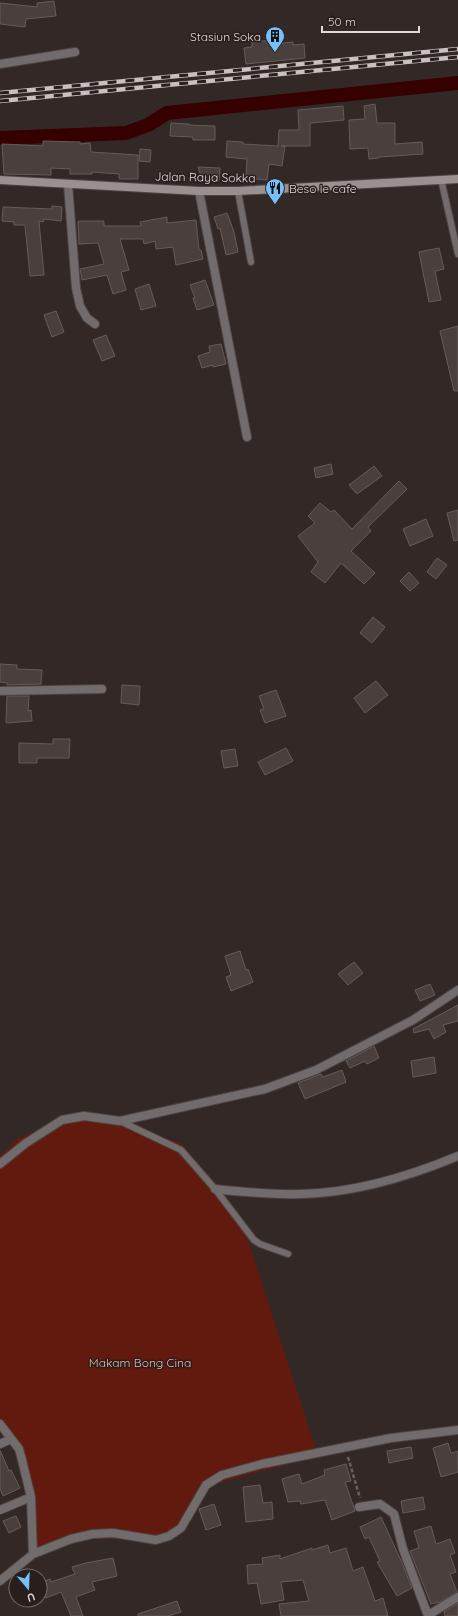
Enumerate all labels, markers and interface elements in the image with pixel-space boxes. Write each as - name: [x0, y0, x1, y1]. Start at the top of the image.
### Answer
- scale bar: [322, 8, 419, 34]
- text: 50 m: [328, 14, 356, 29]
- building icon: Stasiun Soka: [264, 25, 286, 53]
- place label: Stasiun Soka: [190, 29, 261, 44]
- street label: Jalan Raya Sokka: [154, 169, 256, 185]
- restaurant icon: Beso le cafe: [264, 177, 286, 205]
- place label: Beso le cafe: [289, 181, 357, 196]
- park label: Makam Bong Cina: [89, 1355, 191, 1370]
- north arrow: [8, 1568, 48, 1608]
- text: U: [25, 1590, 37, 1605]

